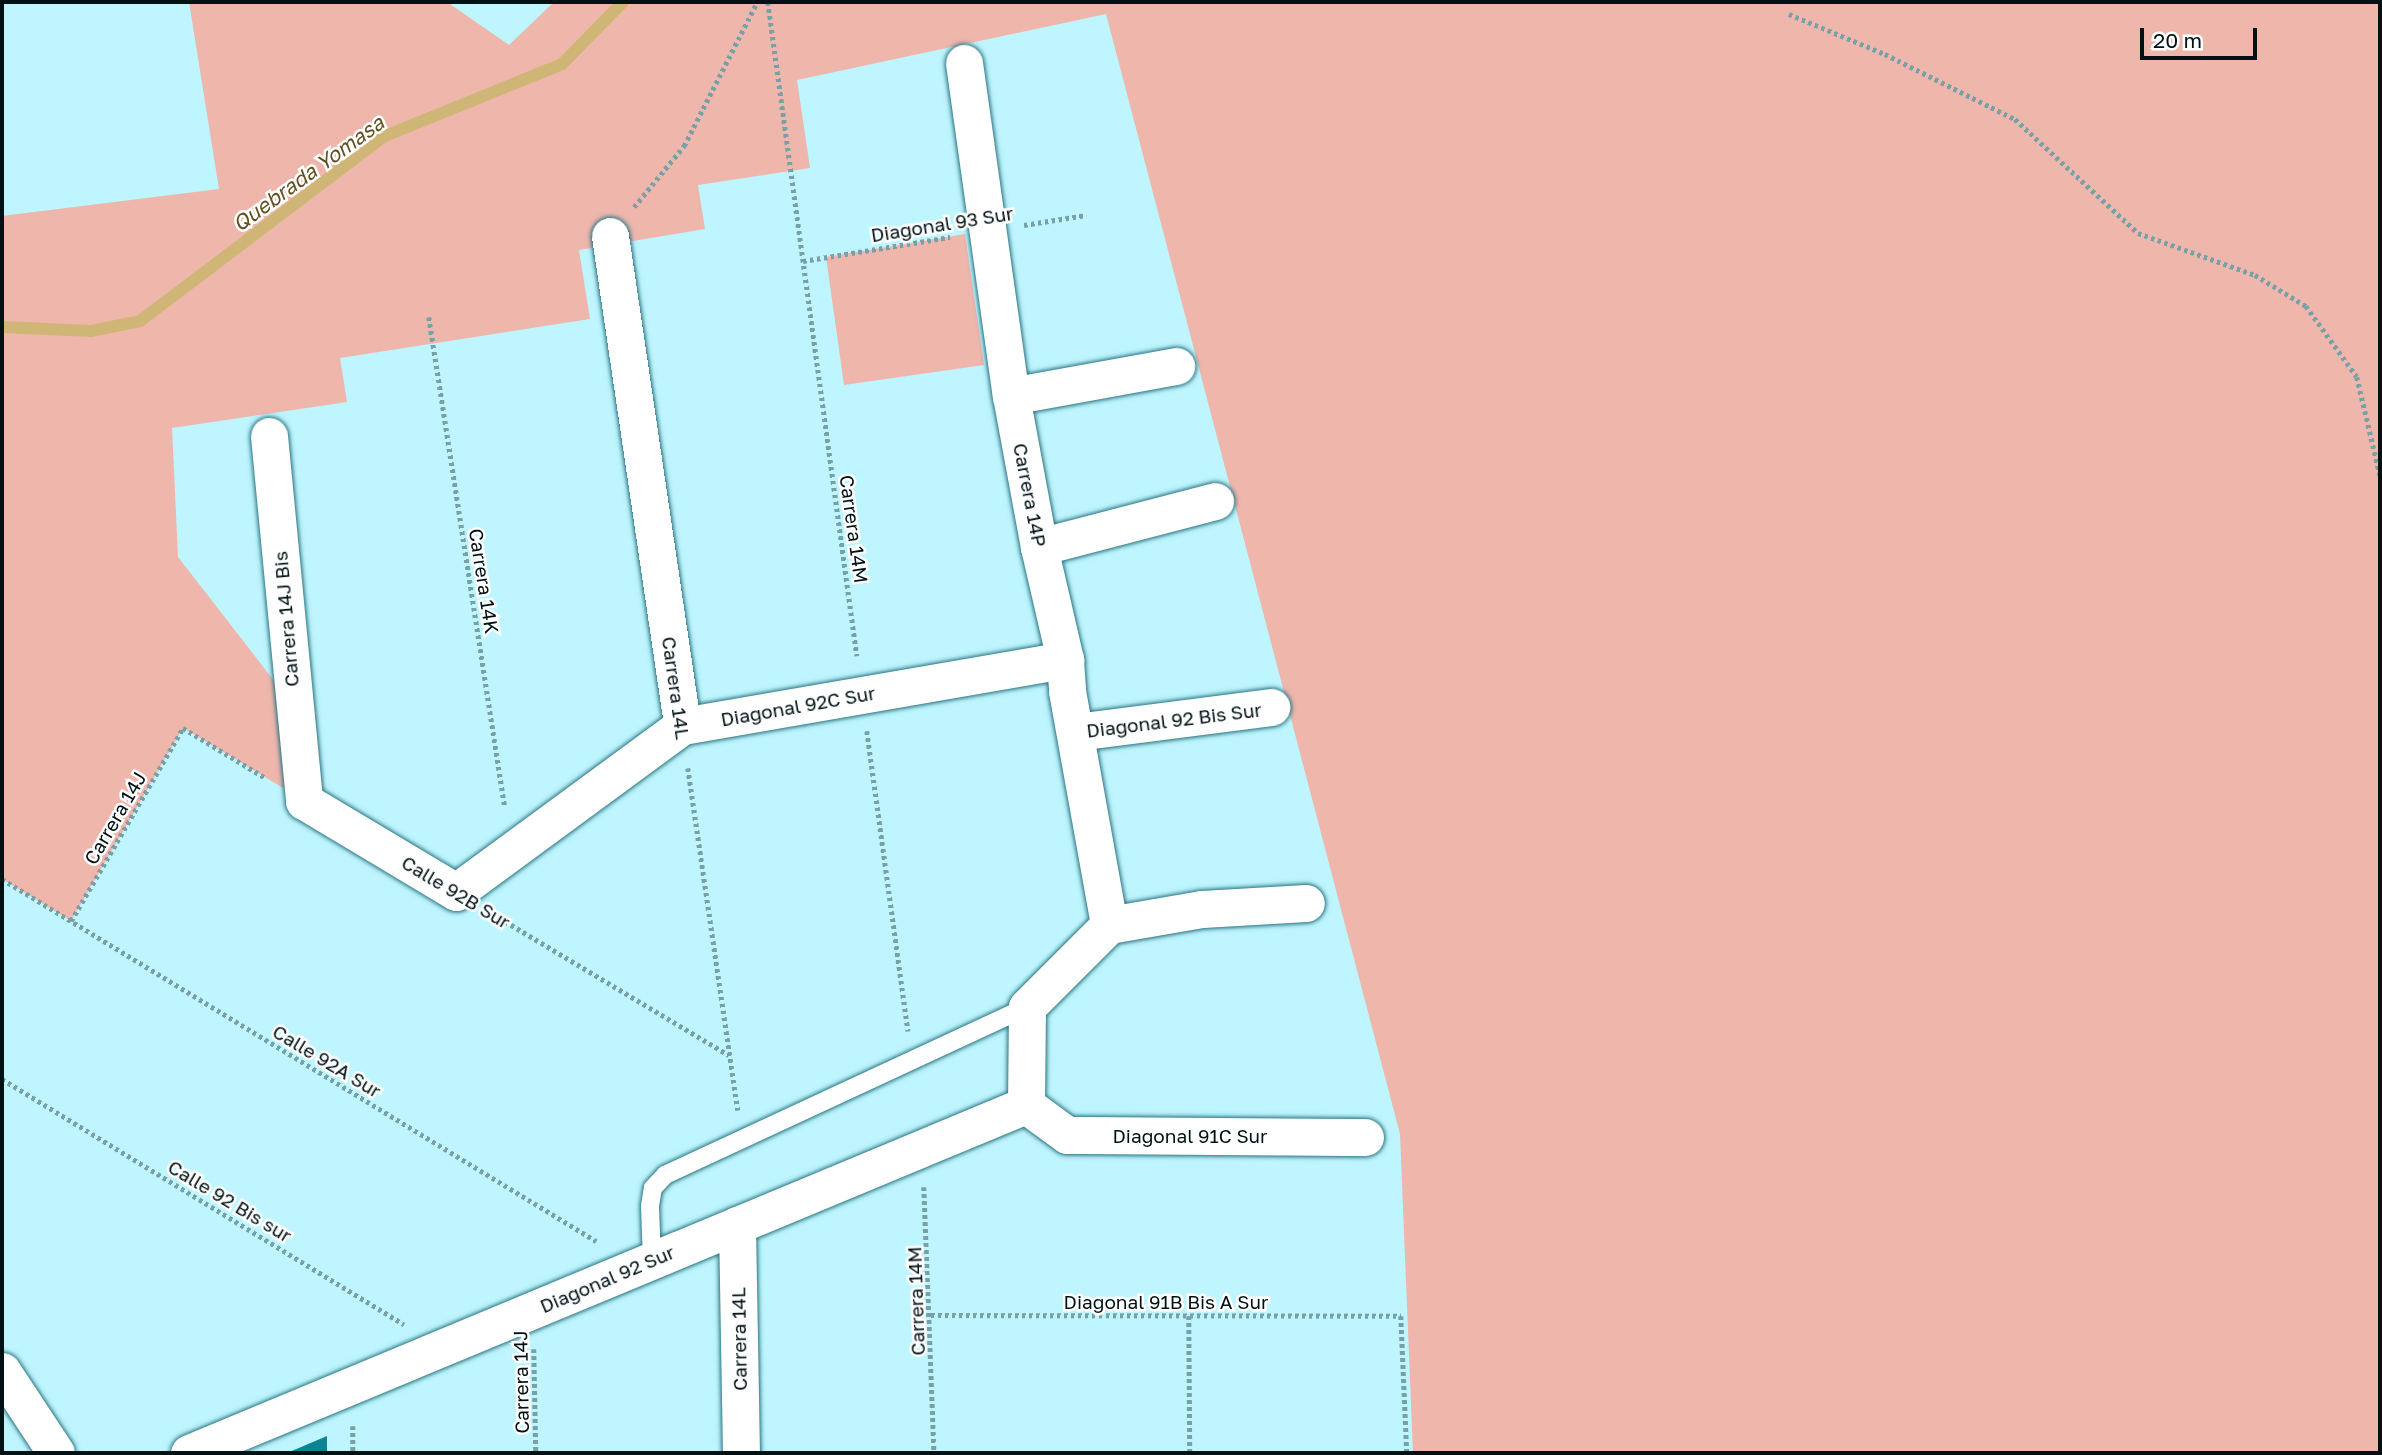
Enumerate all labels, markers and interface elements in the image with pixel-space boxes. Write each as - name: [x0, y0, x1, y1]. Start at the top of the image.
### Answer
- scale bar: [2144, 14, 2261, 58]
- text: 20 m: [2153, 27, 2202, 53]
- water label: Quebrada Yomasa: [227, 110, 389, 236]
- street label: Diagonal 93 Sur: [869, 201, 1015, 247]
- street label: Carrera 14P: [1009, 441, 1051, 549]
- street label: Carrera 14M: [835, 473, 873, 585]
- street label: Carrera 14K: [464, 527, 504, 635]
- street label: Carrera 14J Bis: [269, 550, 303, 688]
- street label: Carrera 14L: [657, 635, 695, 741]
- street label: Diagonal 92C Sur: [719, 681, 877, 731]
- street label: Diagonal 92 Bis Sur: [1085, 698, 1263, 742]
- street label: Carrera 14J: [79, 768, 151, 868]
- street label: Calle 92B Sur: [398, 851, 514, 933]
- street label: Calle 92A Sur: [269, 1020, 385, 1102]
- street label: Diagonal 91C Sur: [1113, 1125, 1267, 1147]
- street label: Calle 92 Bis sur: [164, 1155, 296, 1247]
- street label: Diagonal 92 Sur: [536, 1240, 678, 1318]
- street label: Carrera 14M: [903, 1246, 929, 1356]
- street label: Carrera 14L: [727, 1287, 751, 1391]
- street label: Diagonal 91B Bis A Sur: [1064, 1291, 1268, 1313]
- street label: Carrera 14J: [509, 1330, 533, 1434]

